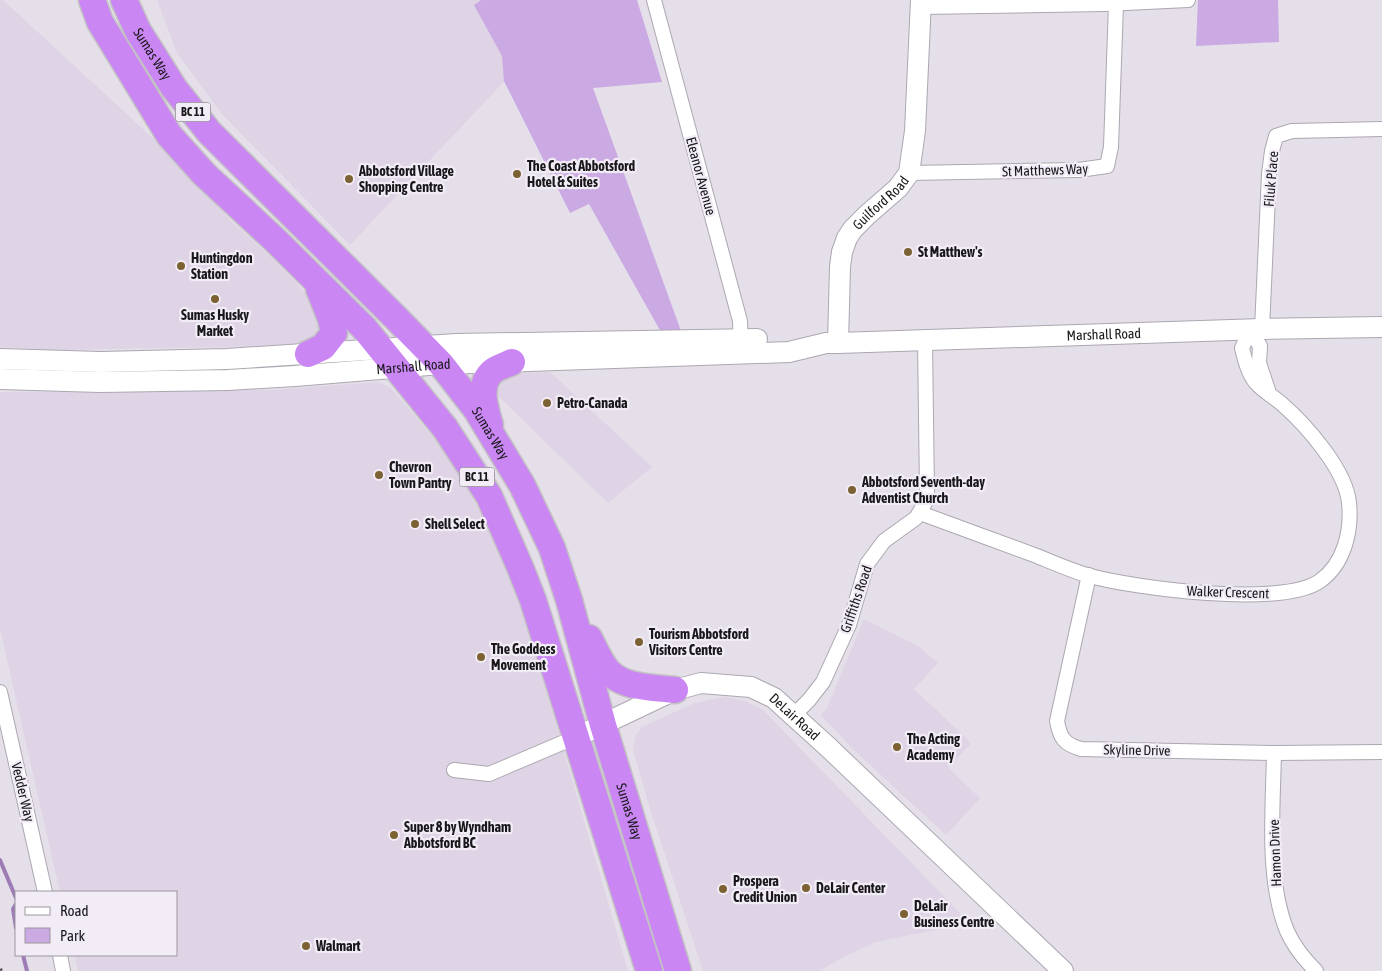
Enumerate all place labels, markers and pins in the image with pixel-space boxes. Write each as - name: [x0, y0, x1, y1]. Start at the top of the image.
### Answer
- place label: The Coast Abbotsford Hotel & Suites: [527, 158, 635, 190]
- place label: Abbotsford Village Shopping Centre: [358, 163, 454, 195]
- marker: The Coast Abbotsford Hotel & Suites: [511, 168, 523, 180]
- marker: Abbotsford Village Shopping Centre: [343, 173, 355, 185]
- place label: St Matthew's: [918, 244, 982, 260]
- marker: St Matthew's: [902, 246, 914, 258]
- place label: Huntingdon Station: [191, 250, 253, 282]
- marker: Huntingdon Station: [175, 260, 187, 272]
- marker: Sumas Husky Market: [209, 293, 221, 305]
- place label: Sumas Husky Market: [181, 307, 249, 339]
- place label: Petro-Canada: [557, 395, 628, 411]
- marker: Petro-Canada: [541, 397, 553, 409]
- place label: Chevron Town Pantry: [389, 459, 452, 491]
- marker: Chevron Town Pantry: [373, 469, 385, 481]
- place label: Abbotsford Seventh-day Adventist Church: [861, 474, 985, 506]
- marker: Abbotsford Seventh-day Adventist Church: [846, 484, 858, 496]
- place label: Shell Select: [425, 516, 485, 532]
- marker: Shell Select: [409, 518, 421, 530]
- place label: Tourism Abbotsford Visitors Centre: [648, 626, 749, 658]
- marker: Tourism Abbotsford Visitors Centre: [633, 636, 645, 648]
- place label: The Goddess Movement: [491, 641, 555, 673]
- marker: The Goddess Movement: [475, 651, 487, 663]
- place label: The Acting Academy: [906, 731, 961, 763]
- marker: The Acting Academy: [891, 741, 903, 753]
- place label: Super 8 by Wyndham Abbotsford BC: [403, 819, 511, 851]
- marker: Super 8 by Wyndham Abbotsford BC: [388, 829, 400, 841]
- place label: Prospera Credit Union: [733, 873, 797, 905]
- place label: DeLair Center: [816, 880, 886, 896]
- marker: DeLair Center: [800, 882, 812, 894]
- marker: Prospera Credit Union: [717, 883, 729, 895]
- place label: DeLair Business Centre: [914, 898, 994, 930]
- marker: DeLair Business Centre: [898, 908, 910, 920]
- place label: Walmart: [315, 938, 361, 954]
- marker: Walmart: [300, 940, 312, 952]

